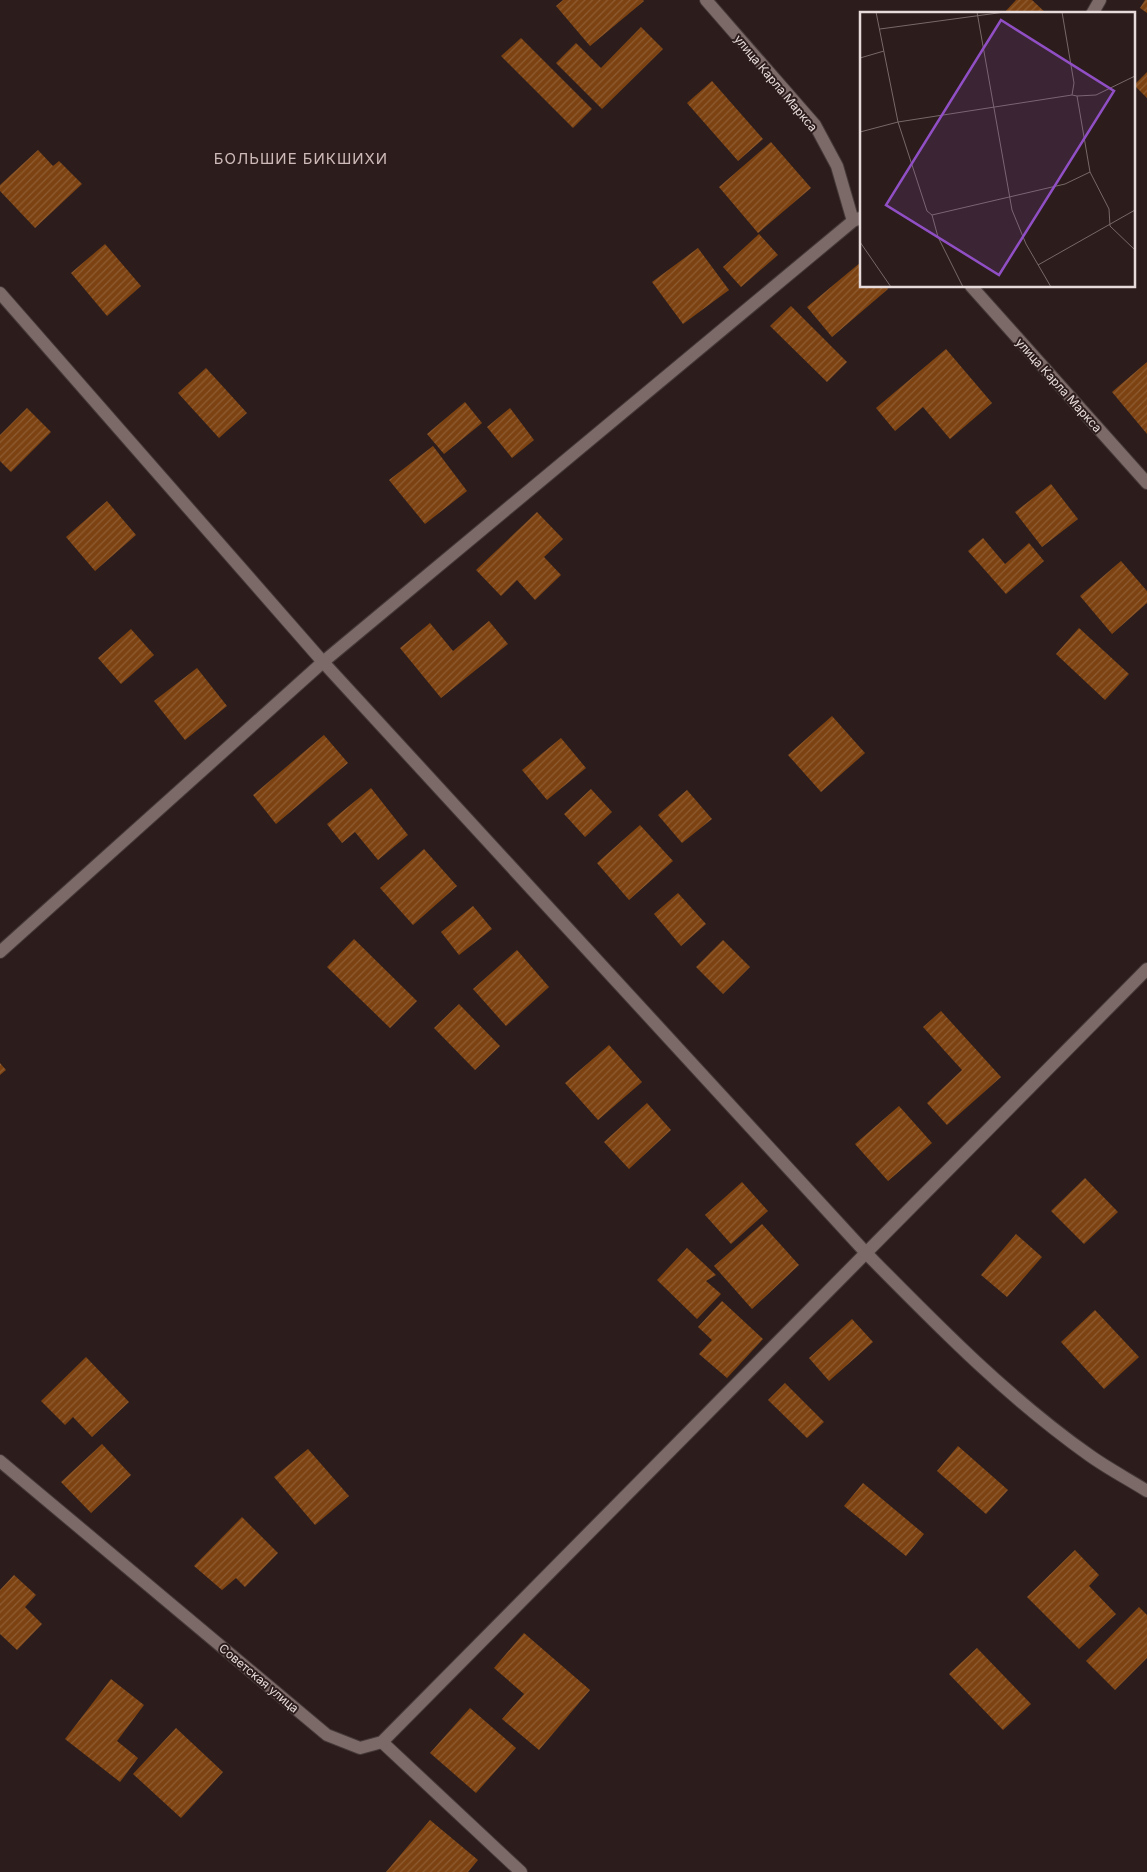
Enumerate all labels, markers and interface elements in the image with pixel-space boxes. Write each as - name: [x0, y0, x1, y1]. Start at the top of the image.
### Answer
- inset map: [860, 12, 1134, 288]
- street label: улица Карла Маркса: [731, 32, 821, 134]
- district label: БОЛЬШИЕ БИКШИХИ: [214, 149, 388, 168]
- street label: улица Карла Маркса: [1013, 335, 1105, 435]
- street label: Советская улица: [216, 1640, 302, 1716]

